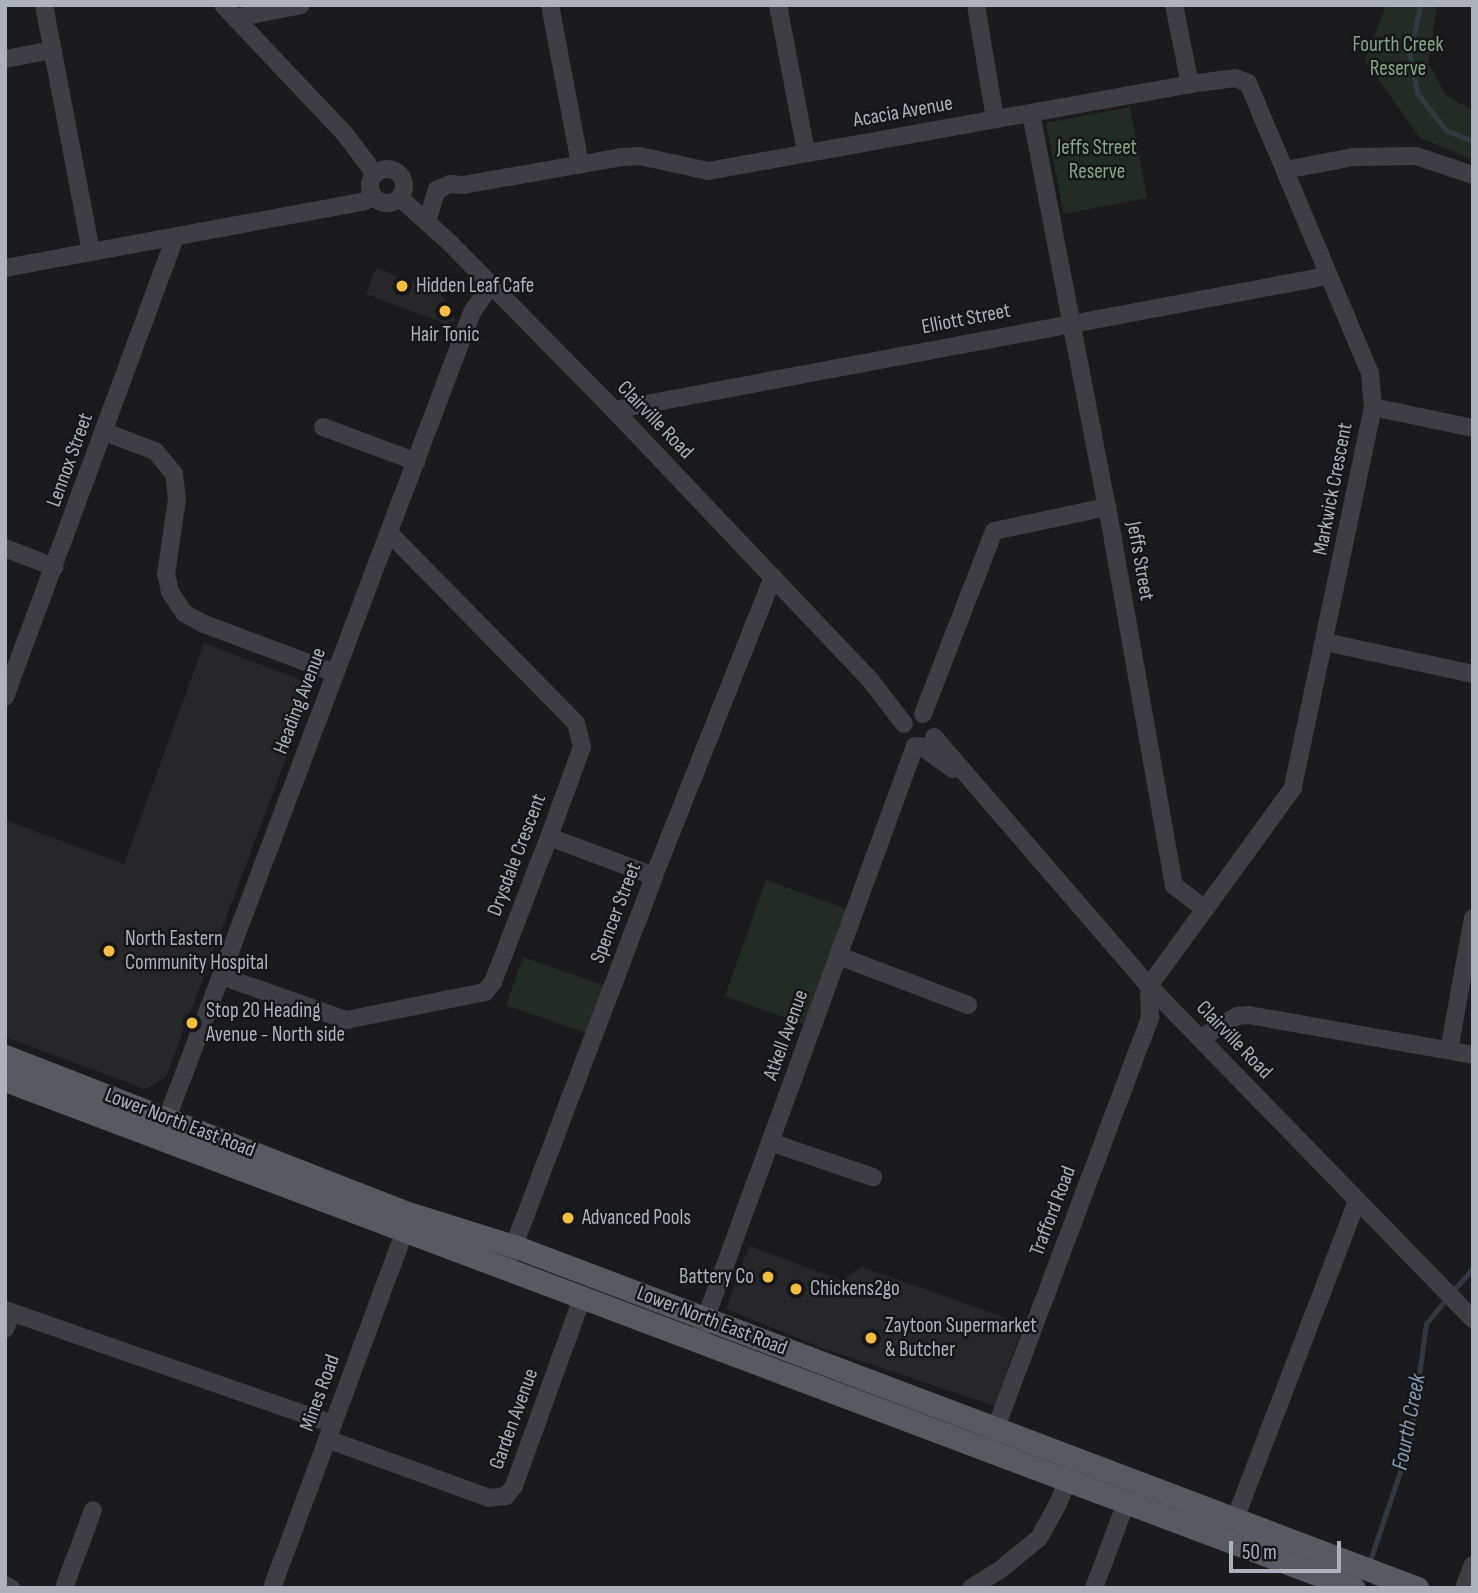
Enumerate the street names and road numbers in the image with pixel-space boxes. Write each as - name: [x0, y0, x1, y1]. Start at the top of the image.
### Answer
- street label: Acacia Avenue: [851, 91, 955, 133]
- street label: Elliott Street: [919, 298, 1013, 340]
- street label: Clairville Road: [612, 376, 698, 464]
- street label: Lennox Street: [41, 410, 99, 510]
- street label: Markwick Crescent: [1308, 421, 1358, 557]
- street label: Jeffs Street: [1121, 519, 1159, 603]
- street label: Heading Avenue: [268, 644, 332, 758]
- street label: Drysdale Crescent: [482, 790, 552, 920]
- street label: Spencer Street: [585, 859, 647, 967]
- street label: Atkell Avenue: [758, 986, 814, 1084]
- street label: Clairville Road: [1191, 996, 1277, 1084]
- street label: Lower North East Road: [101, 1083, 259, 1163]
- street label: Trafford Road: [1024, 1163, 1082, 1259]
- street label: Lower North East Road: [633, 1281, 791, 1361]
- street label: Mines Road: [295, 1351, 345, 1435]
- street label: Garden Avenue: [484, 1365, 544, 1473]

